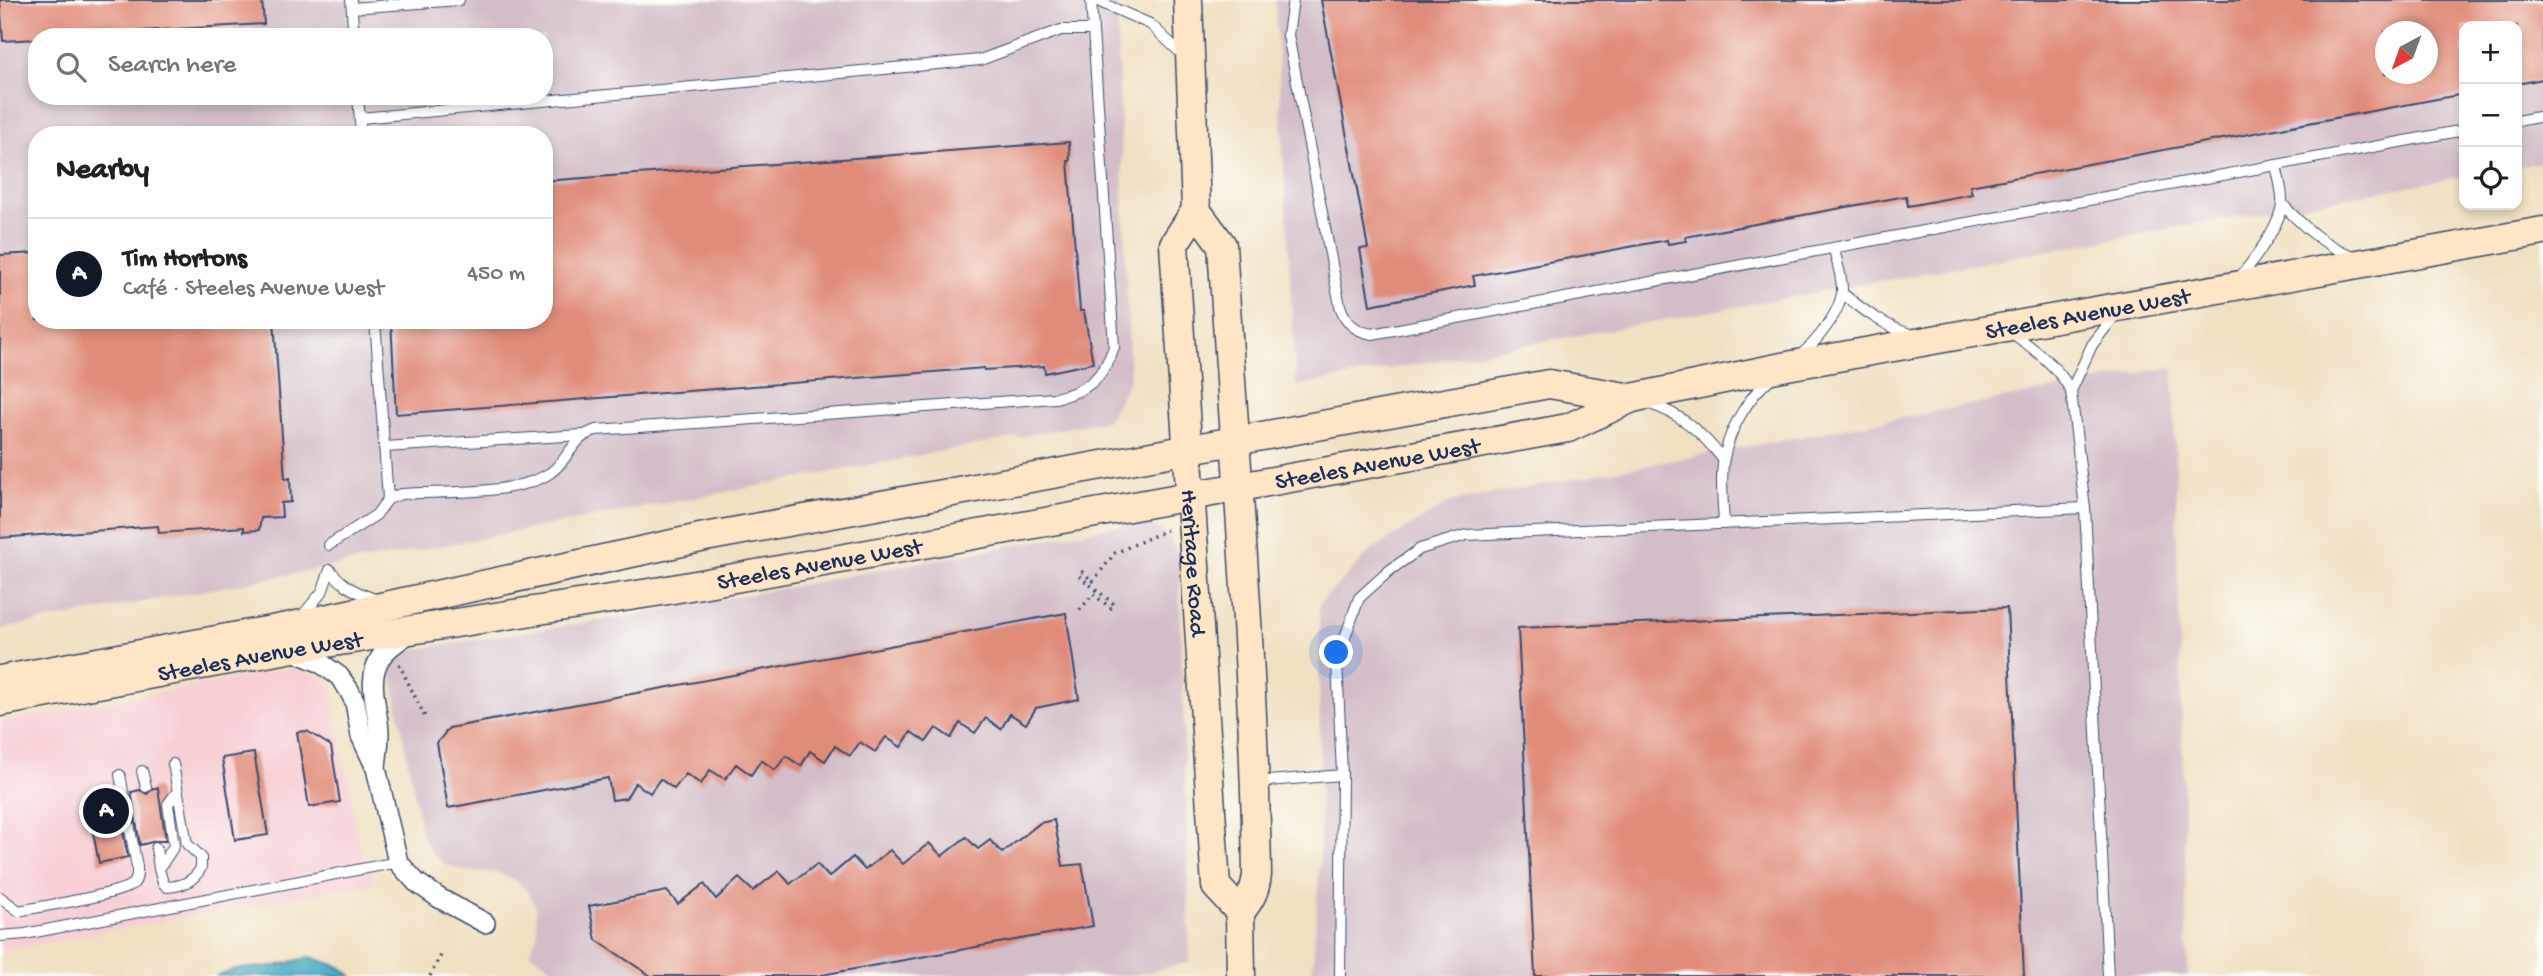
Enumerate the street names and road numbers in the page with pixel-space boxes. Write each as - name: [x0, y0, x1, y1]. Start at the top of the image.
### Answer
- street label: Steeles Avenue West: [1983, 283, 2195, 348]
- street label: Steeles Avenue West: [1273, 433, 1485, 498]
- street label: Heritage Road: [1172, 489, 1211, 639]
- street label: Steeles Avenue West: [715, 533, 927, 599]
- street label: Steeles Avenue West: [156, 626, 367, 691]

